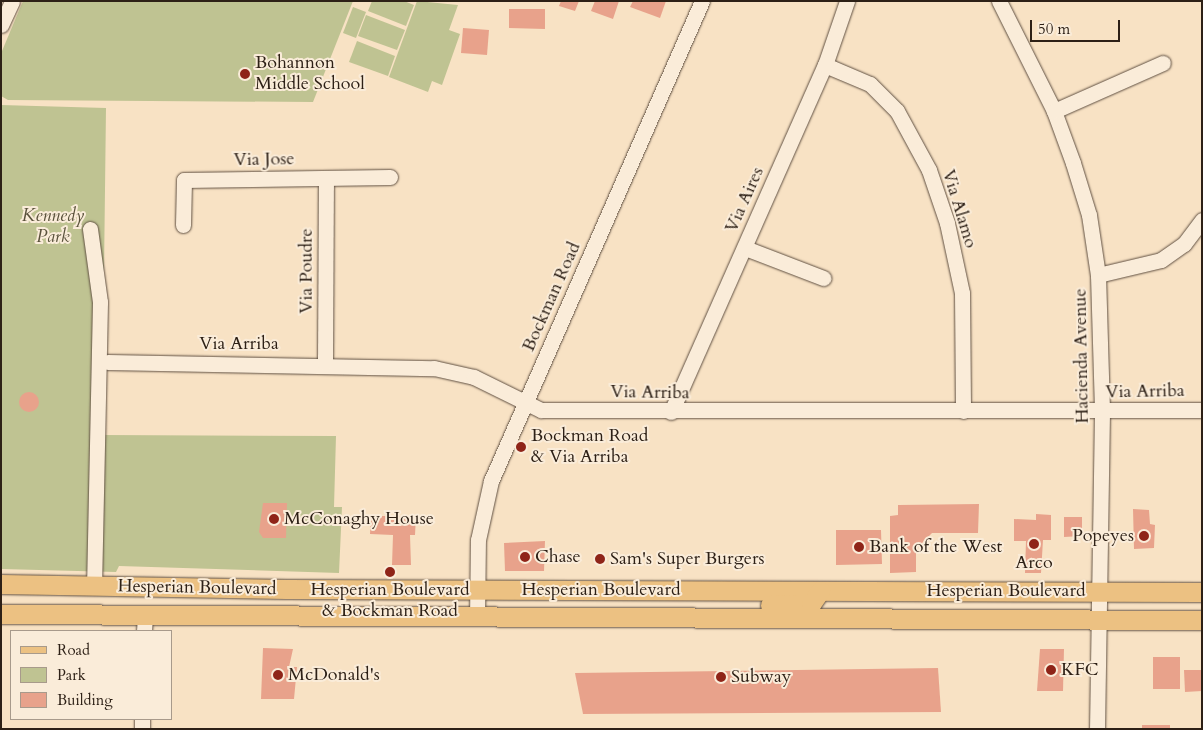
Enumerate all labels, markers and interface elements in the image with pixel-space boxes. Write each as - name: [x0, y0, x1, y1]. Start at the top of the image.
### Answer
- scale bar: [1033, 10, 1123, 42]
- text: 50 m: [1038, 19, 1070, 39]
- place label: Bohannon Middle School: [255, 53, 365, 96]
- marker: Bohannon Middle School: [239, 68, 251, 80]
- street label: Via Jose: [233, 149, 295, 171]
- street label: Via Aires: [721, 164, 769, 236]
- street label: Via Alamo: [937, 167, 981, 251]
- park label: Kennedy Park: [22, 206, 84, 248]
- street label: Via Poudre: [296, 228, 318, 314]
- street label: Bockman Road: [518, 239, 586, 355]
- street label: Hacienda Avenue: [1070, 288, 1094, 424]
- street label: Via Arriba: [199, 333, 279, 355]
- street label: Via Arriba: [1105, 381, 1185, 403]
- street label: Via Arriba: [610, 382, 690, 404]
- place label: Bockman Road & Via Arriba: [531, 426, 648, 468]
- marker: Bockman Road & Via Arriba: [515, 441, 527, 453]
- place label: McConaghy House: [284, 508, 434, 530]
- marker: McConaghy House: [268, 513, 280, 525]
- place label: Popeyes: [1072, 525, 1134, 547]
- marker: Popeyes: [1138, 530, 1150, 542]
- place label: Bank of the West: [869, 536, 1002, 558]
- marker: Arco: [1028, 538, 1040, 550]
- marker: Bank of the West: [853, 541, 865, 553]
- place label: Chase: [535, 546, 581, 568]
- place label: Sam's Super Burgers: [610, 548, 765, 570]
- marker: Chase: [519, 551, 531, 563]
- place label: Arco: [1015, 552, 1053, 574]
- marker: Sam's Super Burgers: [594, 553, 606, 565]
- marker: Hesperian Boulevard & Bockman Road: [384, 566, 396, 578]
- street label: Hesperian Boulevard: [117, 576, 277, 600]
- street label: Hesperian Boulevard: [521, 579, 681, 601]
- place label: Hesperian Boulevard & Bockman Road: [310, 580, 470, 622]
- street label: Hesperian Boulevard: [926, 580, 1086, 602]
- legend: [10, 630, 172, 720]
- text: Road: [57, 640, 90, 660]
- place label: KFC: [1061, 659, 1098, 681]
- place label: McDonald's: [288, 664, 380, 686]
- marker: KFC: [1045, 664, 1057, 676]
- text: Park: [57, 665, 86, 685]
- place label: Subway: [731, 666, 791, 688]
- marker: McDonald's: [272, 669, 284, 681]
- marker: Subway: [715, 671, 727, 683]
- text: Building: [57, 690, 113, 710]

